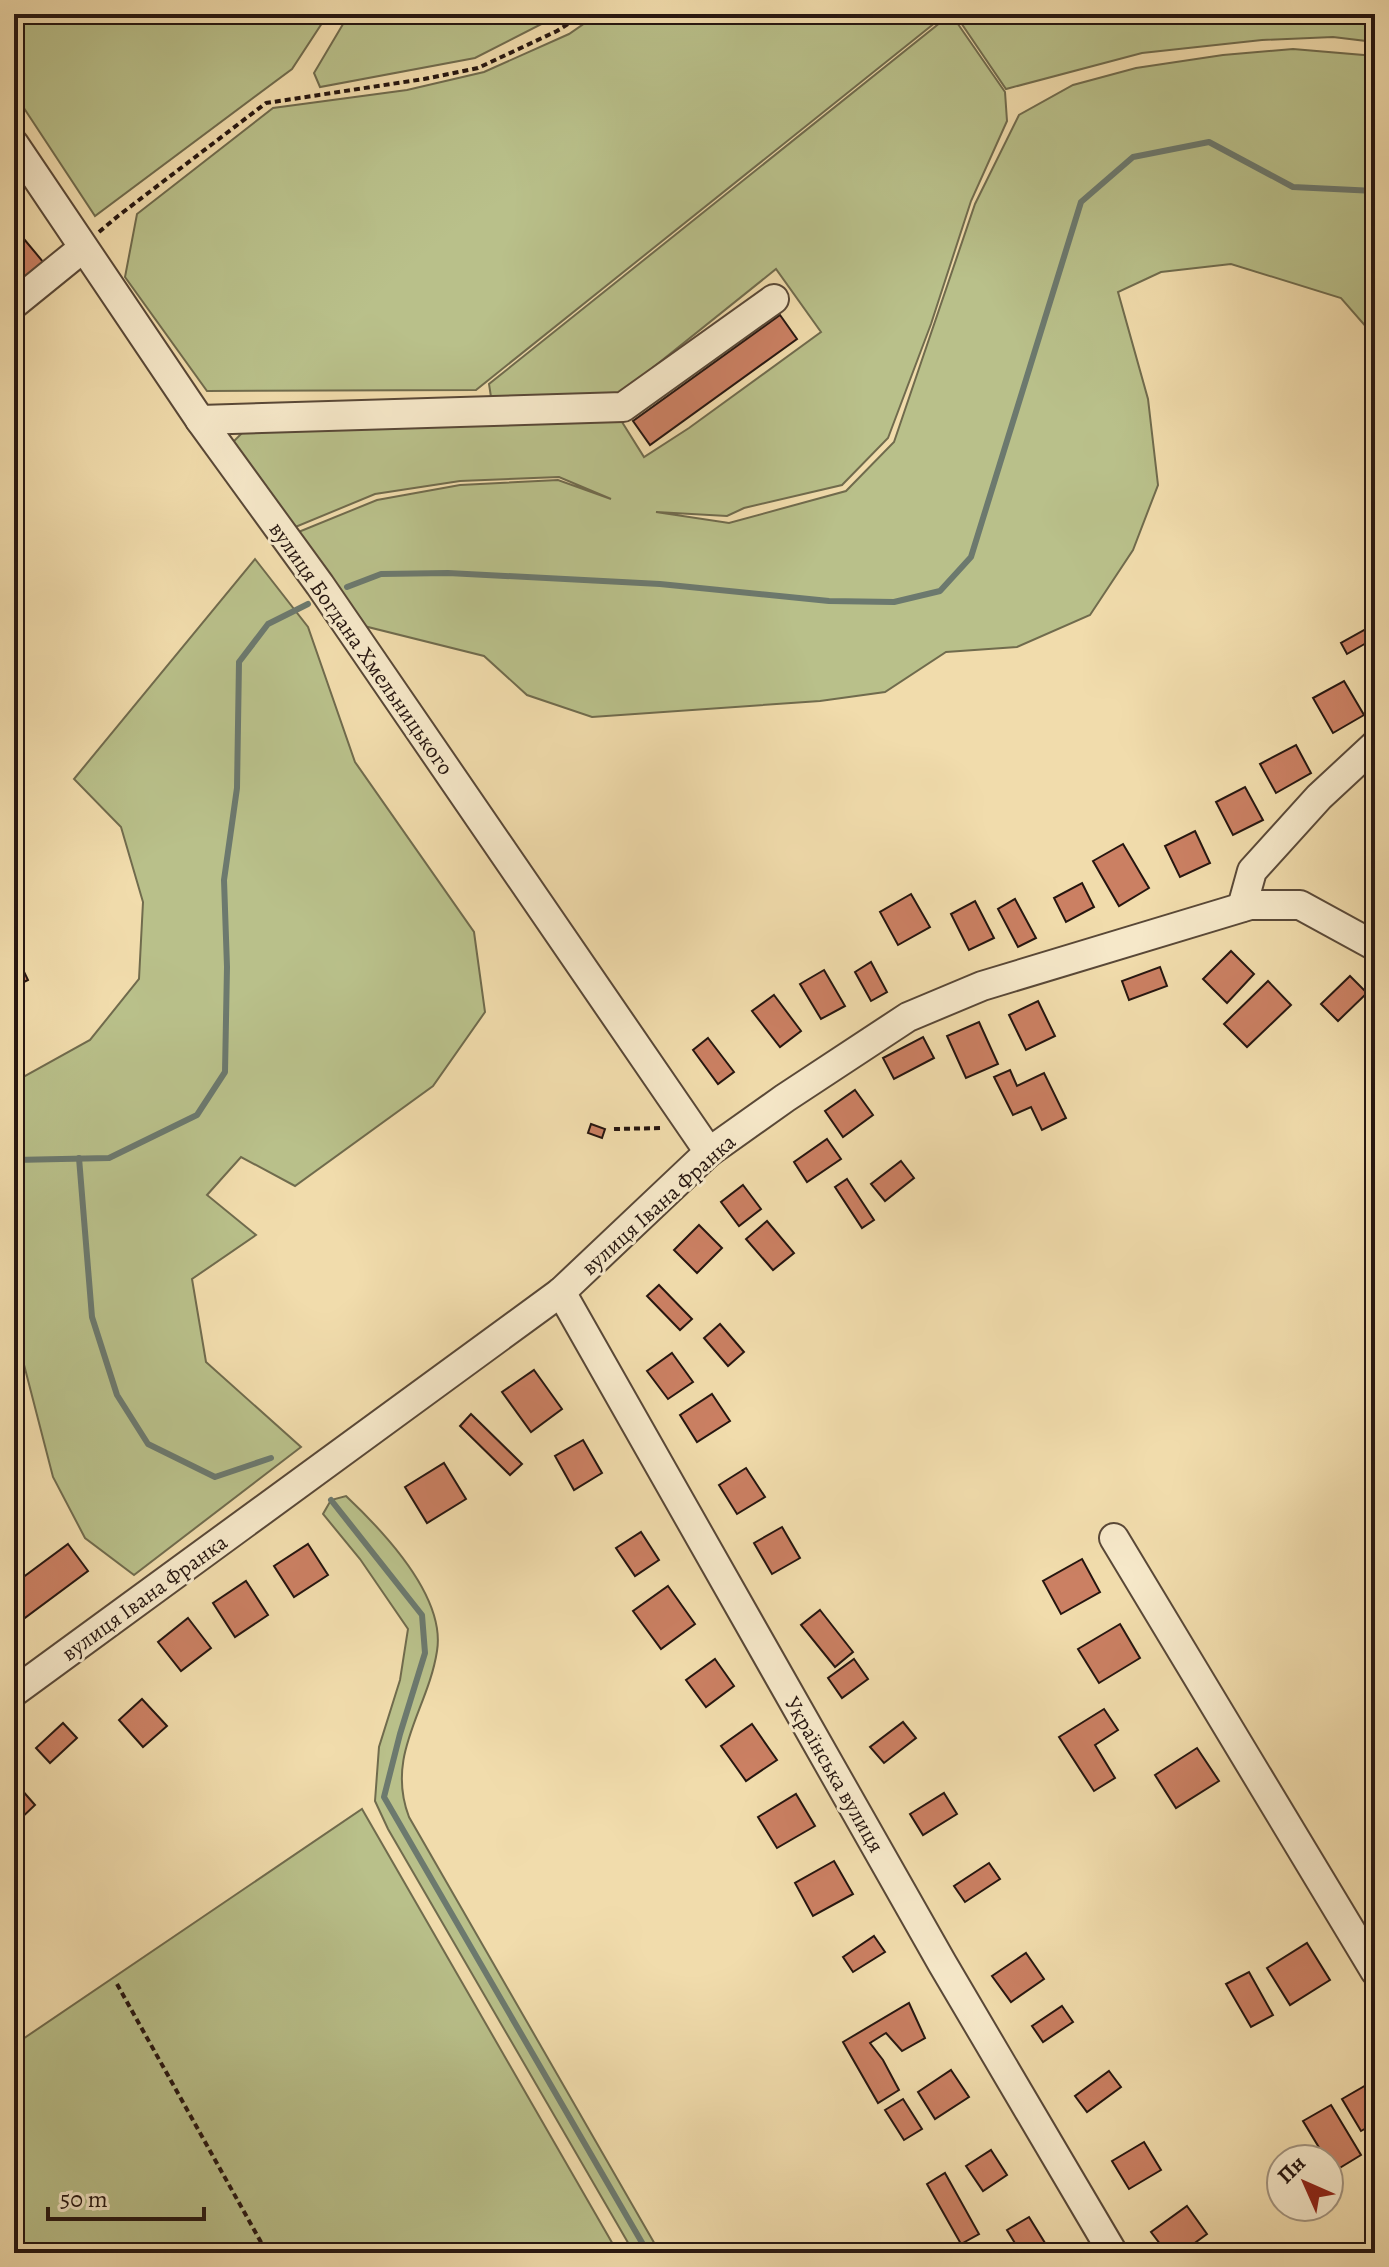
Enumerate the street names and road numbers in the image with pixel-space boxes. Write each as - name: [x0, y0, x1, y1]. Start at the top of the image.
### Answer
- street label: вулиця Богдана Хмельницького: [262, 516, 460, 781]
- street label: вулиця Івана Франка: [575, 1127, 743, 1282]
- street label: вулиця Івана Франка: [56, 1527, 234, 1668]
- street label: Українська вулиця: [777, 1691, 891, 1858]

